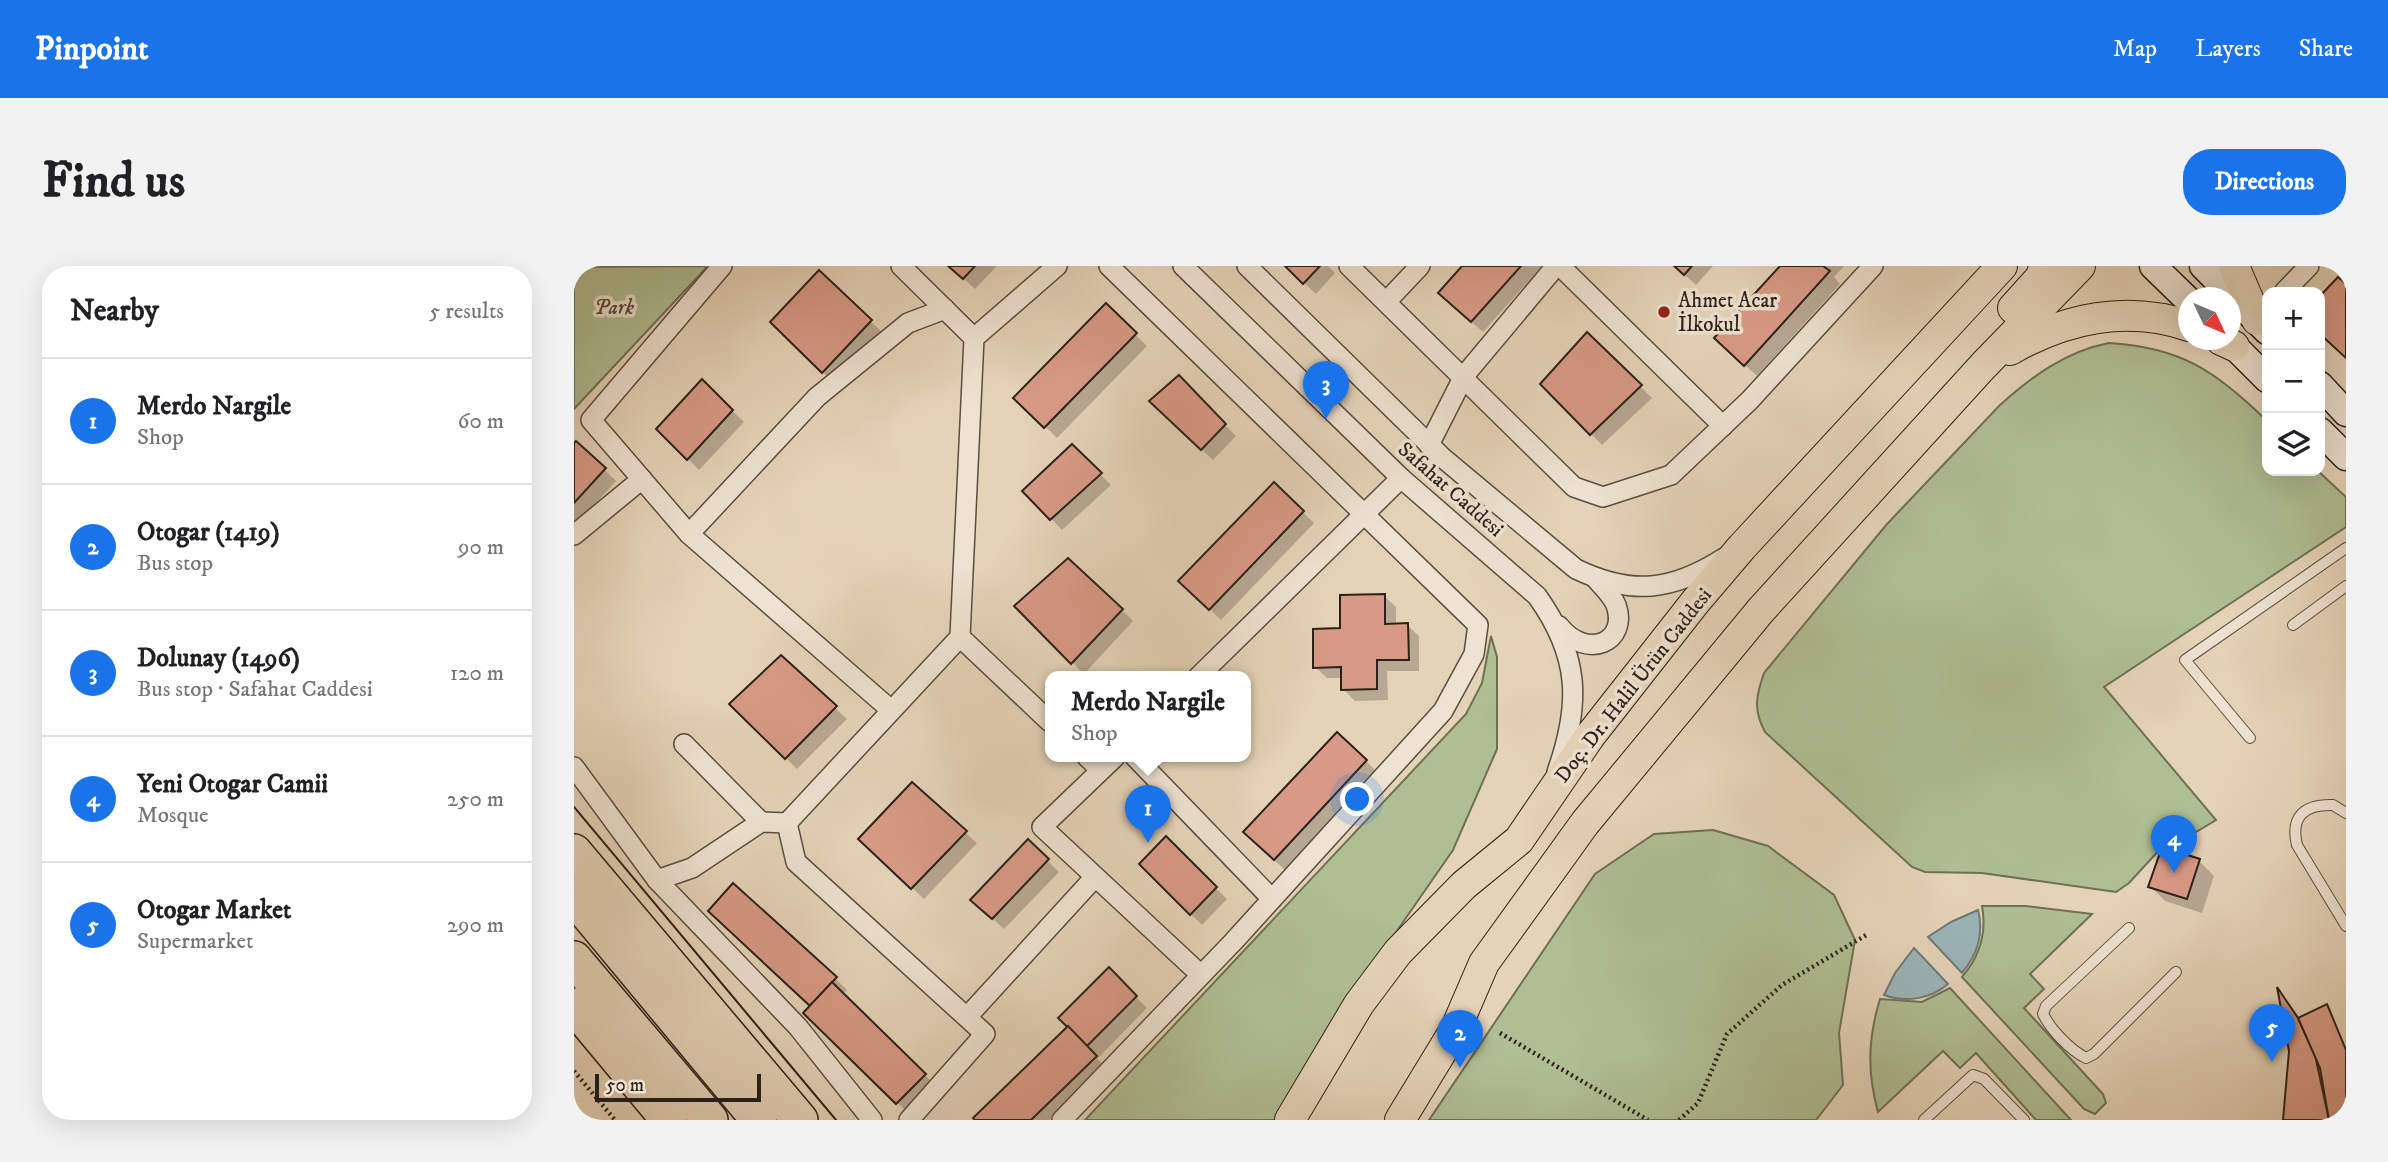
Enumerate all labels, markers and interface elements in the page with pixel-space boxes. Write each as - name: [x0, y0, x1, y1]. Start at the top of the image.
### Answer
- text: Pinpoint: [35, 29, 149, 70]
- text: Map: [2113, 34, 2157, 64]
- text: Layers: [2195, 34, 2261, 64]
- text: Share: [2299, 34, 2353, 64]
- button: Directions: [2183, 149, 2346, 215]
- text: Find us: [42, 151, 185, 213]
- north arrow: [2178, 287, 2241, 350]
- map controls: [2262, 287, 2325, 476]
- button: +: [2262, 287, 2325, 350]
- place label: Ahmet Acar İlkokul: [1678, 288, 1777, 338]
- text: Nearby: [70, 293, 159, 330]
- park label: Park: [594, 295, 634, 321]
- text: 5 results: [429, 297, 504, 326]
- marker: Ahmet Acar İlkokul: [1656, 304, 1672, 320]
- button: −: [2262, 350, 2325, 413]
- pin: 3: [1303, 361, 1349, 419]
- text: Merdo Nargile: [137, 390, 291, 423]
- text: 1: [89, 407, 97, 436]
- text: 60 m: [457, 407, 504, 436]
- button: layers: [2262, 413, 2325, 476]
- text: Shop: [137, 423, 184, 452]
- street label: Safahat Caddesi: [1392, 437, 1509, 543]
- text: Otogar (1419): [137, 516, 280, 549]
- text: 2: [87, 533, 99, 562]
- text: 90 m: [458, 533, 504, 562]
- text: Bus stop: [137, 549, 213, 578]
- street label: Doç. Dr. Halil Ürün Caddesi: [1549, 582, 1718, 788]
- text: Dolunay (1496): [137, 642, 300, 675]
- text: 3: [89, 659, 97, 688]
- text: 120 m: [450, 659, 504, 688]
- popup: [1045, 671, 1251, 762]
- text: Bus stop · Safahat Caddesi: [137, 675, 373, 704]
- text: Merdo Nargile: [1071, 686, 1225, 719]
- text: Shop: [1071, 719, 1118, 748]
- text: Yeni Otogar Camii: [137, 768, 328, 801]
- your location: [1340, 782, 1374, 816]
- text: 4: [86, 785, 100, 814]
- text: 250 m: [447, 785, 504, 814]
- pin: 1: [1125, 785, 1171, 843]
- text: Mosque: [137, 801, 209, 830]
- pin: 4: [2151, 815, 2197, 873]
- text: Otogar Market: [137, 894, 291, 927]
- text: 5: [87, 911, 99, 940]
- text: 290 m: [447, 911, 504, 940]
- text: Supermarket: [137, 927, 253, 956]
- pin: 5: [2249, 1004, 2295, 1062]
- pin: 2: [1437, 1010, 1483, 1068]
- scale bar: [595, 1071, 761, 1103]
- text: 50 m: [606, 1074, 644, 1097]

